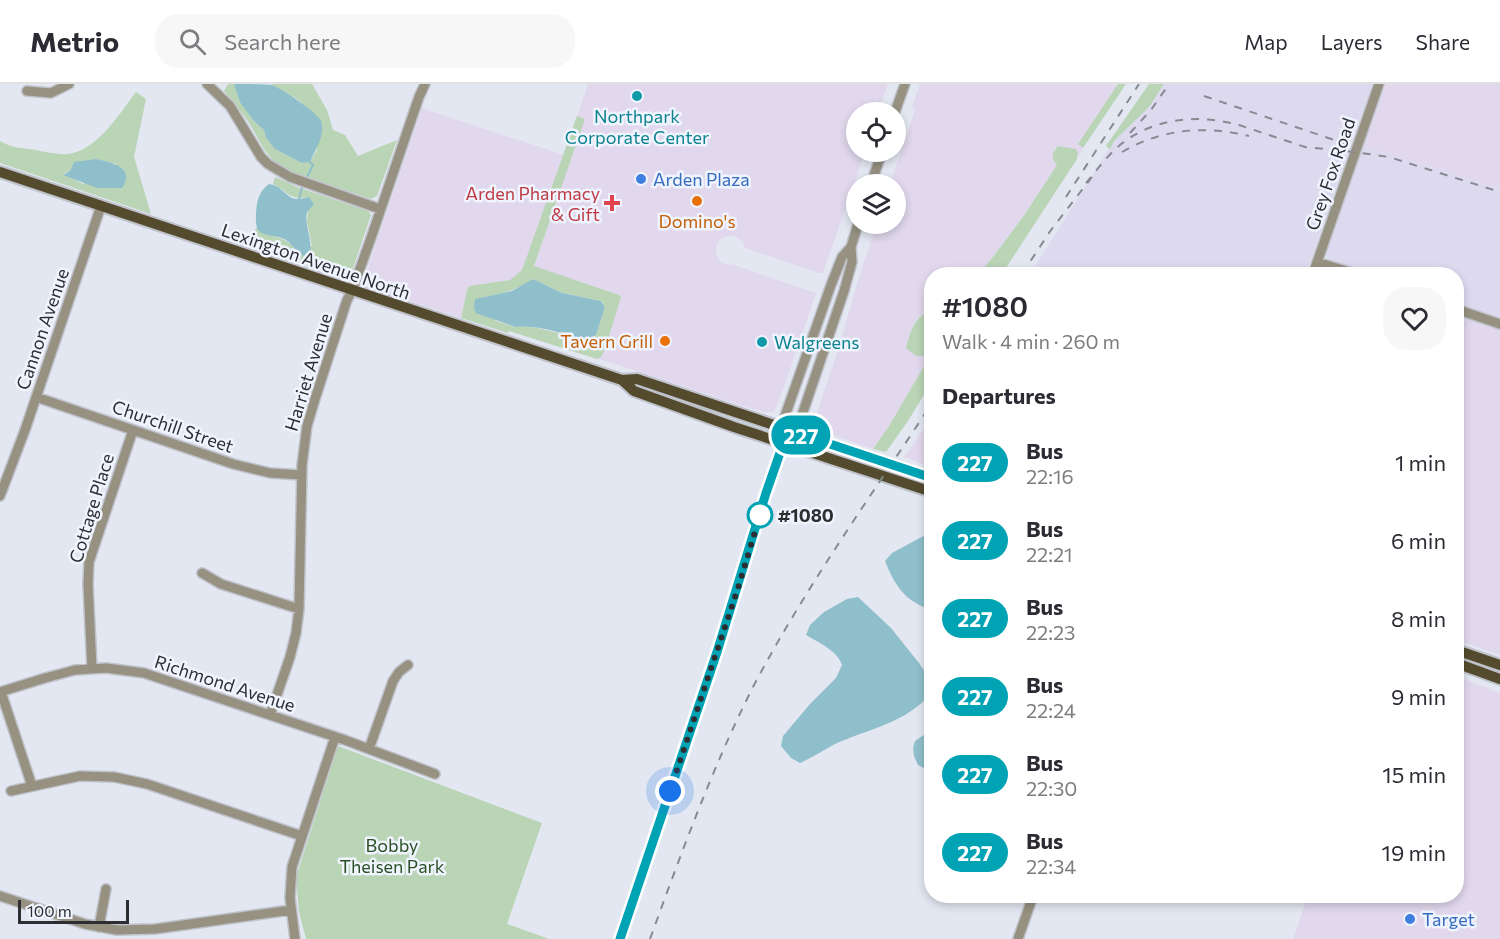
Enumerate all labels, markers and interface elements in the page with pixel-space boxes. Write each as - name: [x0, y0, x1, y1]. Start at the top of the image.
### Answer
- search box: [155, 14, 575, 68]
- text: Metrio: [30, 24, 119, 58]
- icon: search: [176, 25, 209, 58]
- text: Search here: [224, 28, 341, 55]
- text: Map: [1244, 29, 1288, 54]
- text: Layers: [1321, 29, 1383, 54]
- text: Share: [1416, 29, 1470, 54]
- marker: Northpark Corporate Center: [630, 89, 644, 103]
- map controls: [846, 102, 906, 234]
- button: locate: [846, 102, 906, 162]
- place label: Northpark Corporate Center: [565, 105, 709, 148]
- street label: Grey Fox Road: [1300, 115, 1360, 233]
- place label: Arden Plaza: [653, 168, 750, 190]
- marker: Arden Plaza: [634, 172, 648, 186]
- button: layers: [846, 174, 906, 234]
- place label: Arden Pharmacy & Gift: [465, 182, 600, 225]
- marker: Domino's: [690, 194, 704, 208]
- marker: Arden Pharmacy & Gift: [605, 196, 619, 210]
- place label: Domino's: [658, 210, 736, 232]
- street label: Lexington Avenue North: [219, 218, 413, 304]
- street label: Cannon Avenue: [11, 265, 73, 393]
- button: heart: [1383, 287, 1446, 350]
- text: #1080: [942, 289, 1028, 323]
- street label: Harriet Avenue: [280, 310, 336, 434]
- text: Walk · 4 min · 260 m: [942, 329, 1120, 353]
- place label: Tavern Grill: [560, 330, 653, 352]
- place label: Walgreens: [774, 331, 860, 353]
- marker: Tavern Grill: [658, 334, 672, 348]
- marker: Walgreens: [755, 335, 769, 349]
- text: Departures: [942, 382, 1056, 409]
- street label: Churchill Street: [109, 395, 237, 457]
- line badge: 227: [766, 416, 836, 454]
- text: 227: [783, 423, 819, 448]
- text: Bus: [1026, 437, 1063, 464]
- text: 1 min: [1395, 449, 1446, 476]
- text: 227: [957, 450, 993, 475]
- street label: Cottage Place: [64, 451, 118, 565]
- text: 22:16: [1026, 464, 1074, 488]
- marker: #1080: [747, 502, 773, 528]
- place label: #1080: [778, 504, 834, 526]
- text: Bus: [1026, 515, 1063, 542]
- text: 6 min: [1391, 527, 1446, 554]
- text: 227: [957, 528, 993, 553]
- text: 22:21: [1026, 542, 1073, 566]
- text: Bus: [1026, 593, 1063, 620]
- text: 8 min: [1391, 605, 1446, 632]
- text: 227: [957, 606, 993, 631]
- text: 22:23: [1026, 620, 1075, 644]
- street label: Richmond Avenue: [152, 650, 298, 716]
- text: Bus: [1026, 671, 1063, 698]
- text: 9 min: [1391, 683, 1446, 710]
- text: 227: [957, 684, 993, 709]
- text: 22:24: [1026, 698, 1076, 722]
- text: Bus: [1026, 749, 1063, 776]
- text: 15 min: [1382, 761, 1446, 788]
- text: 227: [957, 762, 993, 787]
- your location: [655, 776, 685, 806]
- text: 22:30: [1026, 776, 1077, 800]
- text: Bus: [1026, 827, 1063, 854]
- park label: Bobby Theisen Park: [339, 834, 445, 877]
- text: 19 min: [1382, 839, 1446, 866]
- text: 227: [957, 840, 993, 865]
- text: 22:34: [1026, 854, 1076, 878]
- scale bar: [18, 897, 129, 924]
- text: 100 m: [27, 901, 72, 920]
- place label: Target: [1422, 908, 1475, 930]
- marker: Target: [1403, 912, 1417, 926]

